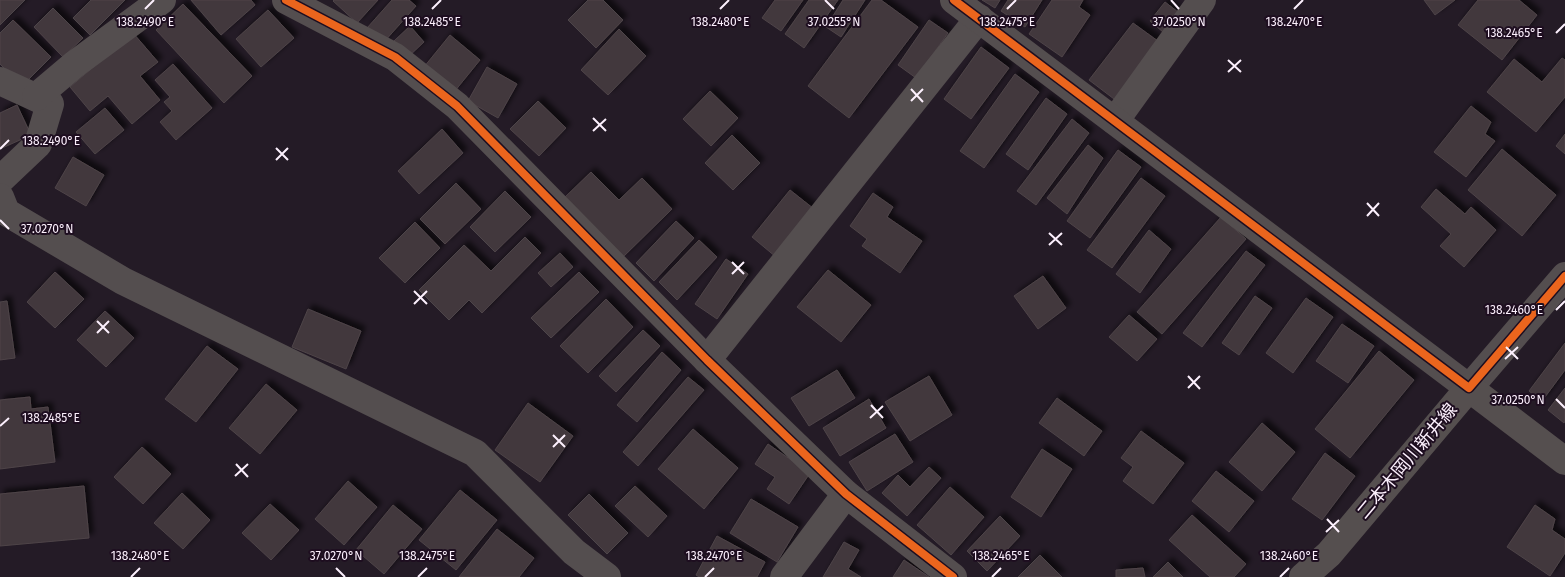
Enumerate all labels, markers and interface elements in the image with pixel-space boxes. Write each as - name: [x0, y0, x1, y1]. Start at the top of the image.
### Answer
- text: 138.2490°E: [116, 15, 174, 29]
- text: 138.2485°E: [403, 15, 461, 29]
- text: 138.2480°E: [691, 15, 749, 29]
- text: 37.0255°N: [808, 15, 860, 29]
- text: 138.2475°E: [979, 15, 1035, 29]
- text: 37.0250°N: [1152, 15, 1206, 29]
- text: 138.2470°E: [1266, 15, 1322, 29]
- text: 138.2465°E: [1485, 26, 1543, 40]
- text: 138.2490°E: [22, 134, 80, 148]
- text: 37.0270°N: [21, 222, 73, 236]
- text: 138.2460°E: [1485, 303, 1543, 317]
- text: 37.0250°N: [1491, 393, 1545, 407]
- street label: 二本木岡川新井線: [1352, 399, 1462, 523]
- text: 138.2485°E: [22, 411, 80, 425]
- text: 138.2480°E: [111, 549, 169, 563]
- text: 37.0270°N: [310, 549, 362, 563]
- text: 138.2475°E: [399, 549, 455, 563]
- text: 138.2470°E: [686, 549, 742, 563]
- text: 138.2465°E: [972, 549, 1030, 563]
- text: 138.2460°E: [1260, 549, 1318, 563]

